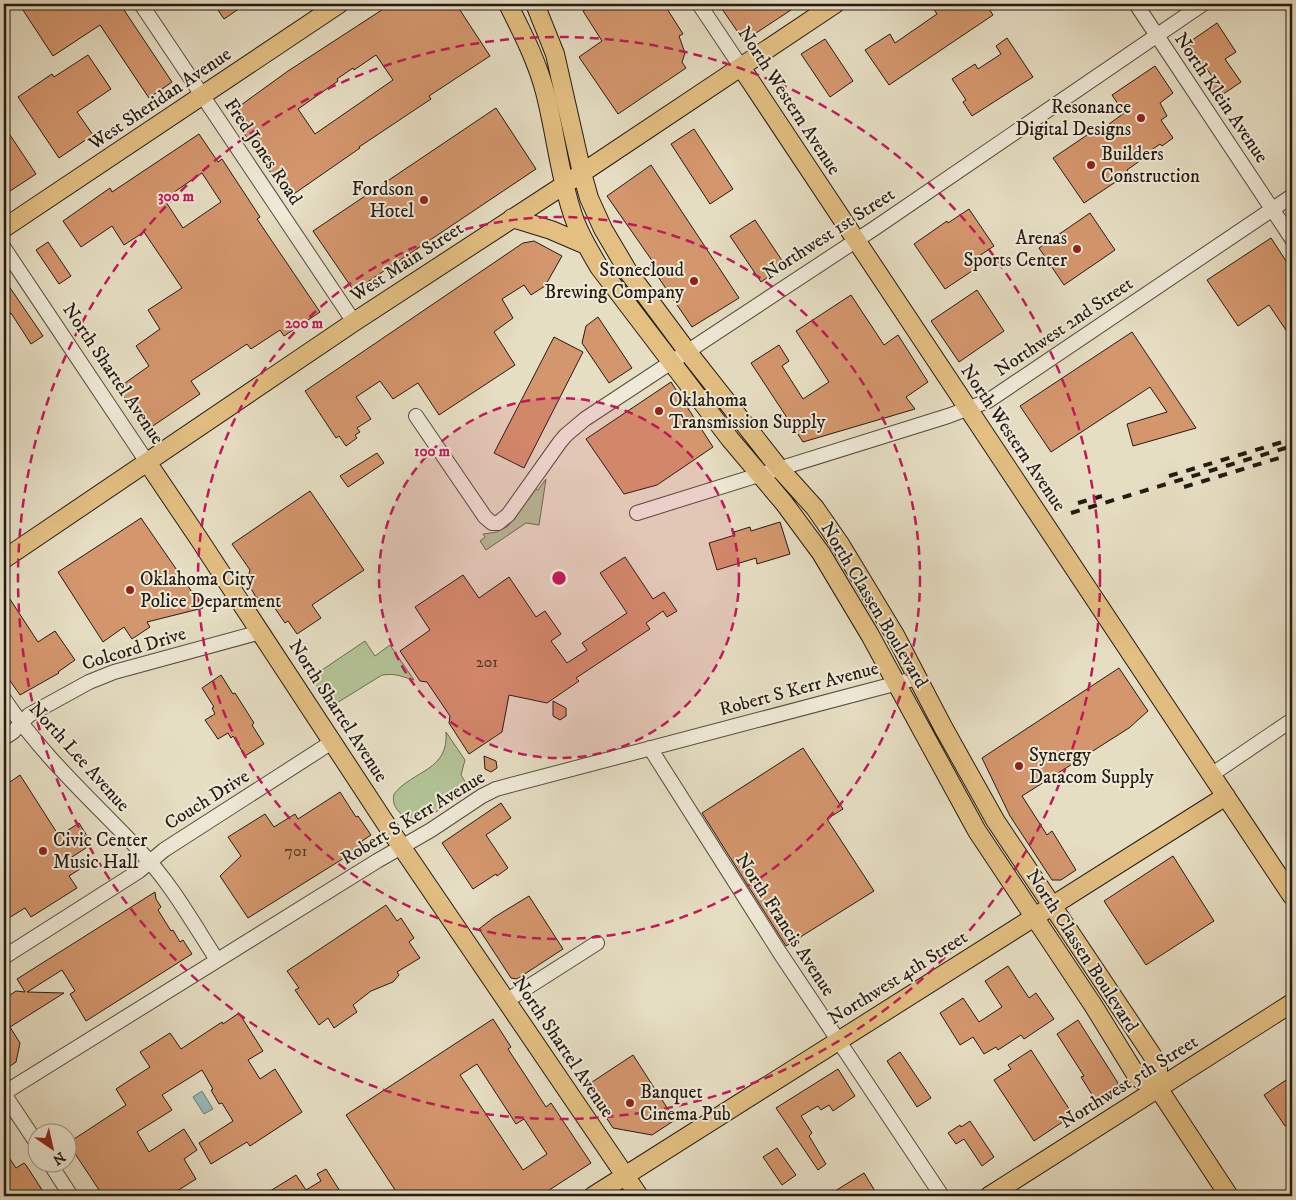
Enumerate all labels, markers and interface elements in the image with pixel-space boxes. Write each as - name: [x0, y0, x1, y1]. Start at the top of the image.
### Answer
- street label: North Western Avenue: [732, 23, 846, 180]
- street label: North Klein Avenue: [1169, 29, 1273, 168]
- street label: West Sheridan Avenue: [84, 43, 236, 156]
- street label: Fred Jones Road: [219, 95, 307, 210]
- place label: Resonance Digital Designs: [1015, 96, 1131, 141]
- marker: Resonance Digital Designs: [1135, 112, 1147, 124]
- place label: Builders Construction: [1101, 143, 1200, 188]
- marker: Builders Construction: [1085, 159, 1097, 171]
- place label: Fordson Hotel: [352, 178, 414, 223]
- street label: Northwest 1st Street: [759, 183, 899, 285]
- text: 300 m: [158, 187, 195, 206]
- marker: Fordson Hotel: [418, 194, 430, 206]
- street label: West Main Street: [345, 217, 468, 308]
- place label: Arenas Sports Center: [963, 227, 1067, 272]
- marker: Arenas Sports Center: [1071, 243, 1083, 255]
- place label: Stonecloud Brewing Company: [544, 259, 685, 304]
- street label: Northwest 2nd Street: [991, 272, 1137, 382]
- marker: Stonecloud Brewing Company: [688, 275, 700, 287]
- street label: North Shartel Avenue: [57, 299, 169, 449]
- text: 200 m: [285, 314, 324, 333]
- street label: North Western Avenue: [955, 360, 1071, 516]
- place label: Oklahoma Transmission Supply: [669, 389, 826, 434]
- marker: Oklahoma Transmission Supply: [653, 405, 665, 417]
- text: 100 m: [414, 442, 451, 461]
- street label: North Classen Boulevard: [815, 518, 933, 693]
- place label: Oklahoma City Police Department: [140, 568, 281, 613]
- centre of rings: [550, 569, 568, 587]
- marker: Oklahoma City Police Department: [124, 584, 136, 596]
- street label: Colcord Drive: [79, 622, 189, 676]
- street label: North Shartel Avenue: [283, 635, 393, 787]
- house number: 201: [476, 652, 498, 672]
- street label: Robert S Kerr Avenue: [717, 657, 881, 721]
- street label: North Lee Avenue: [24, 697, 134, 817]
- place label: Synergy Datacom Supply: [1029, 744, 1155, 789]
- marker: Synergy Datacom Supply: [1013, 760, 1025, 772]
- street label: Couch Drive: [160, 765, 254, 835]
- street label: Robert S Kerr Avenue: [337, 766, 489, 870]
- place label: Civic Center Music Hall: [53, 829, 147, 874]
- house number: 701: [285, 841, 308, 861]
- marker: Civic Center Music Hall: [37, 845, 49, 857]
- street label: North Francis Avenue: [730, 849, 840, 1001]
- street label: North Classen Boulevard: [1021, 865, 1144, 1037]
- street label: Northwest 4th Street: [824, 926, 972, 1030]
- street label: North Shartel Avenue: [507, 972, 619, 1122]
- street label: Northwest 5th Street: [1056, 1030, 1202, 1134]
- place label: Banquet Cinema Pub: [640, 1081, 731, 1126]
- marker: Banquet Cinema Pub: [624, 1097, 636, 1109]
- north arrow: [28, 1122, 78, 1172]
- text: N: [48, 1147, 69, 1169]

